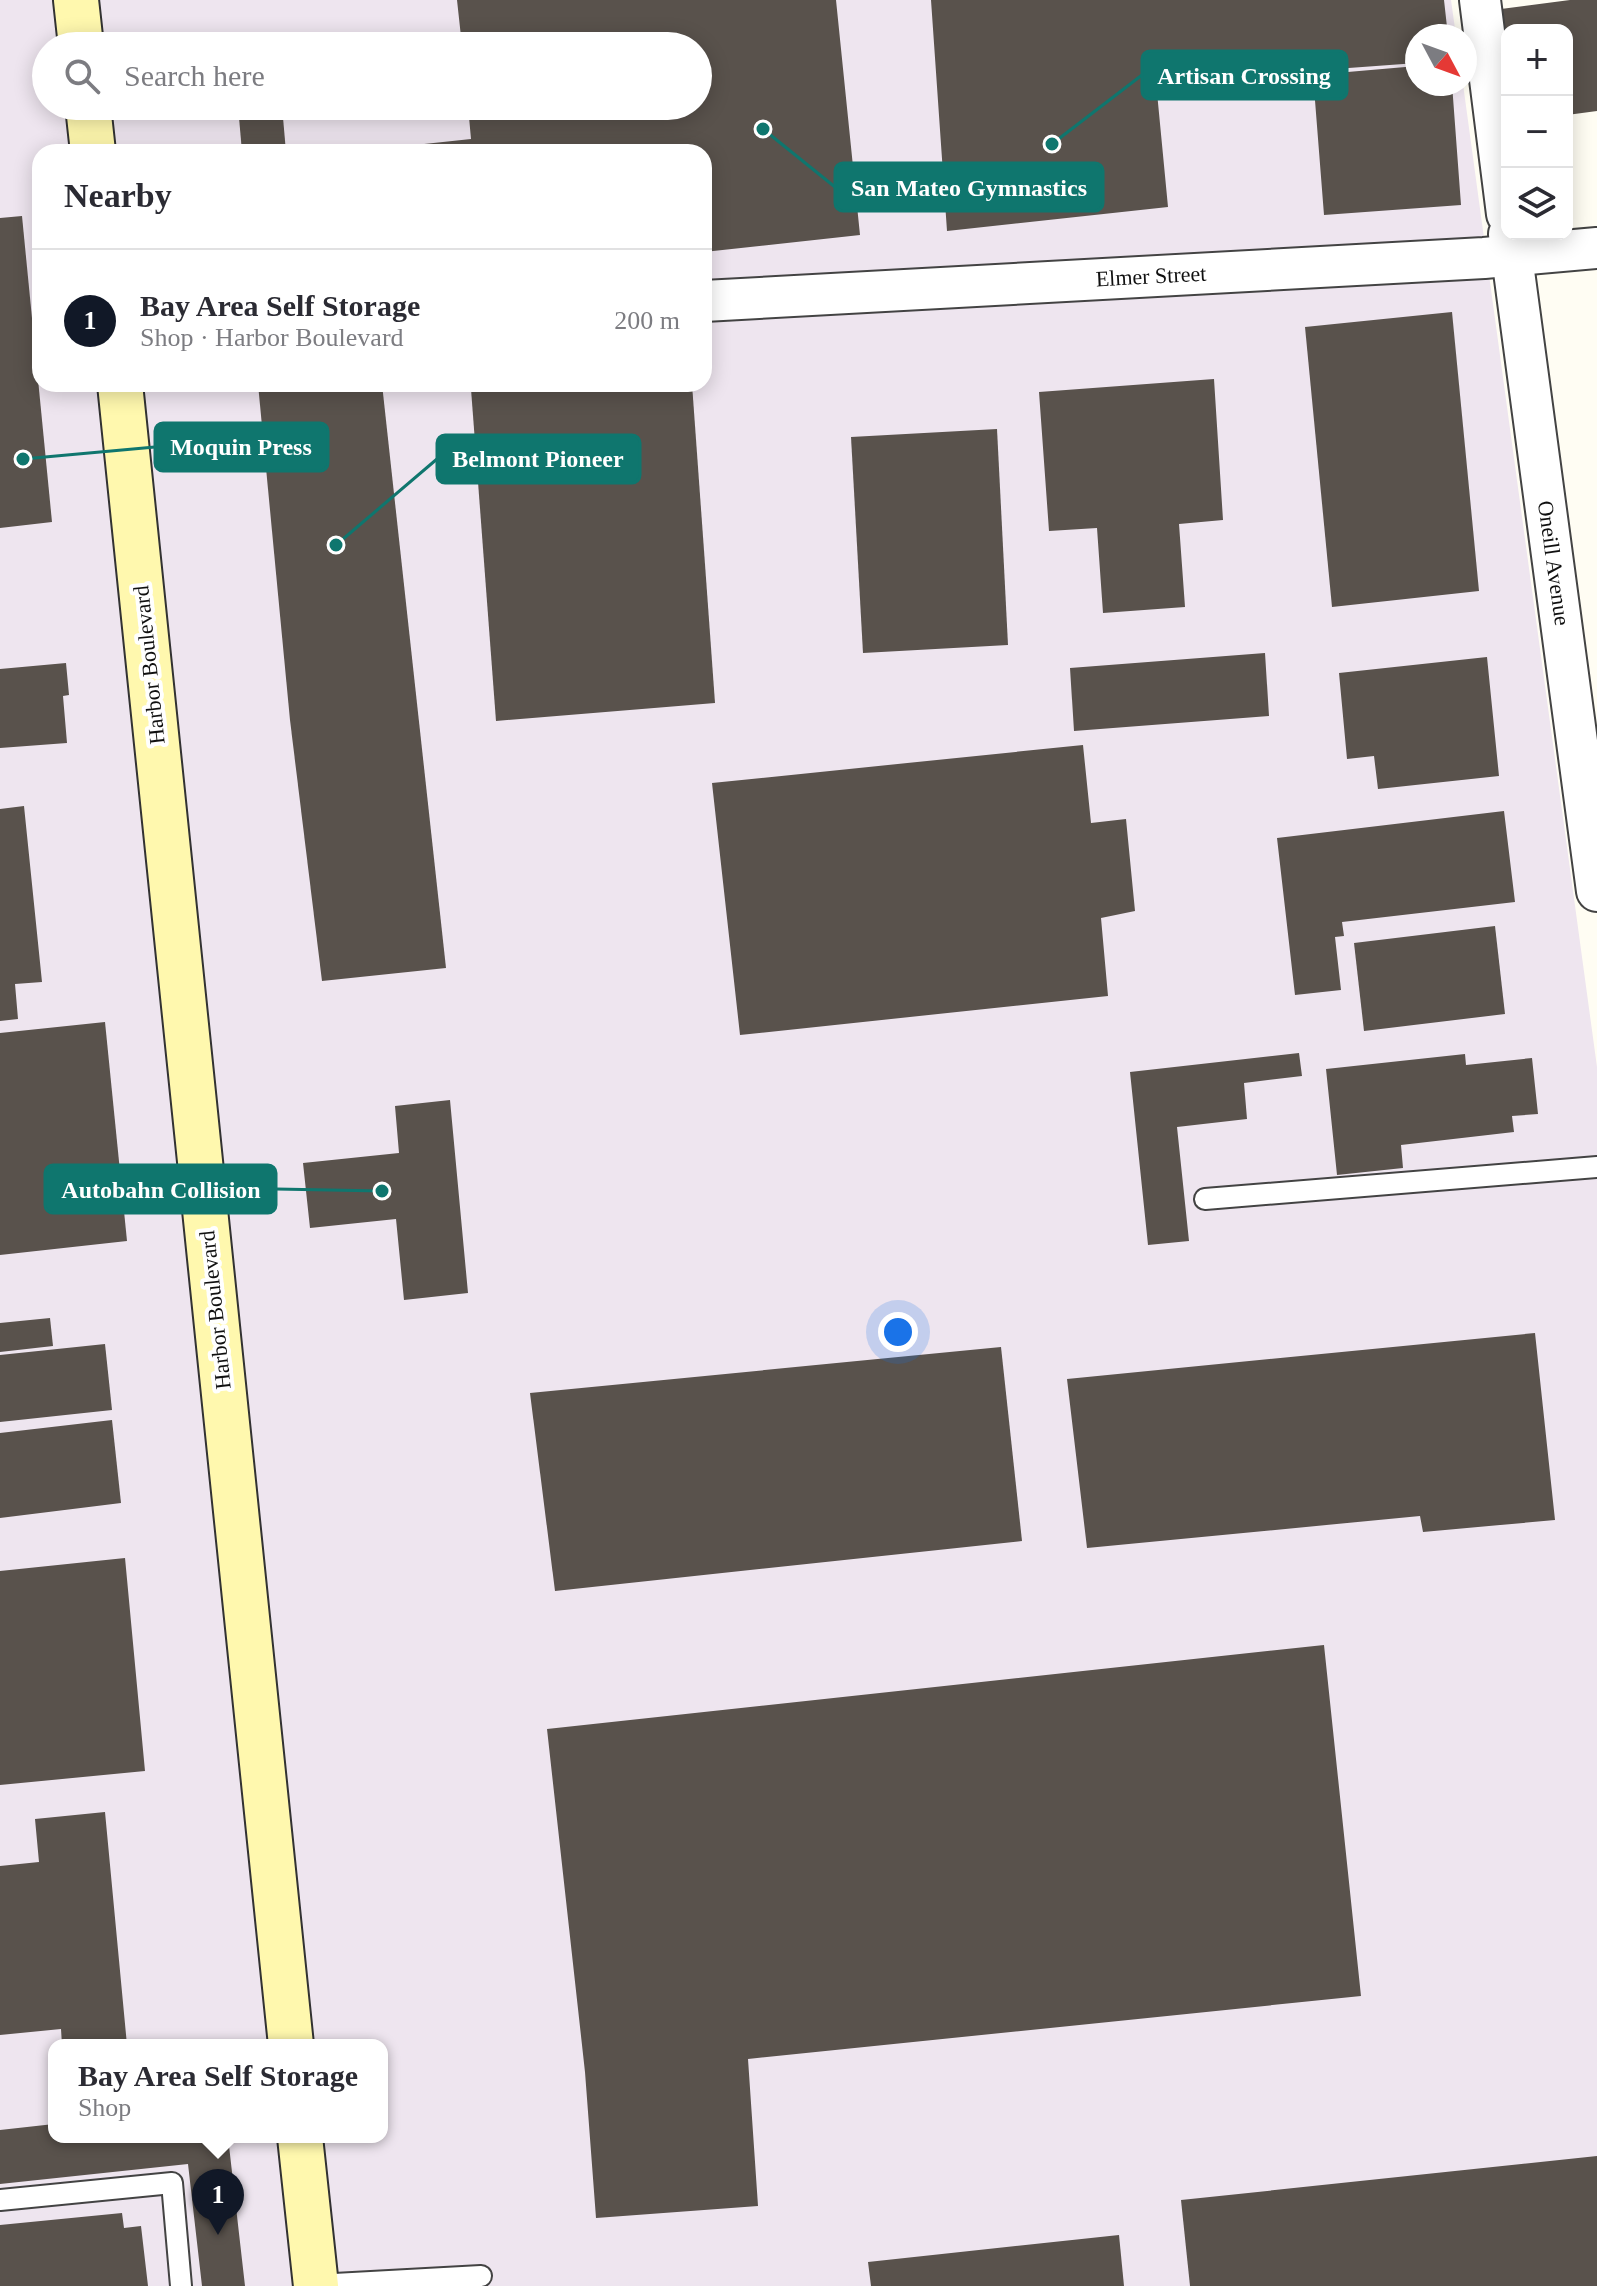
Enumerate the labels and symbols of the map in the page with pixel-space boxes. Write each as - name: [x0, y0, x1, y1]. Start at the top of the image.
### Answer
- north arrow: [1405, 24, 1477, 96]
- callout: Artisan Crossing: [1142, 51, 1347, 99]
- text: Artisan Crossing: [1157, 63, 1331, 89]
- callout: San Mateo Gymnastics: [835, 163, 1103, 211]
- text: San Mateo Gymnastics: [851, 175, 1087, 201]
- street label: Elmer Street: [1095, 261, 1207, 291]
- callout: Moquin Press: [155, 423, 328, 471]
- text: Moquin Press: [170, 434, 312, 460]
- callout: Belmont Pioneer: [437, 435, 640, 483]
- text: Belmont Pioneer: [452, 446, 624, 472]
- street label: Oneill Avenue: [1533, 499, 1575, 627]
- street label: Harbor Boulevard: [128, 584, 170, 746]
- callout: Autobahn Collision: [45, 1165, 276, 1213]
- text: Autobahn Collision: [61, 1177, 261, 1203]
- street label: Harbor Boulevard: [194, 1229, 236, 1391]
- your location: [878, 1312, 918, 1352]
- pin: 1: [192, 2169, 244, 2235]

